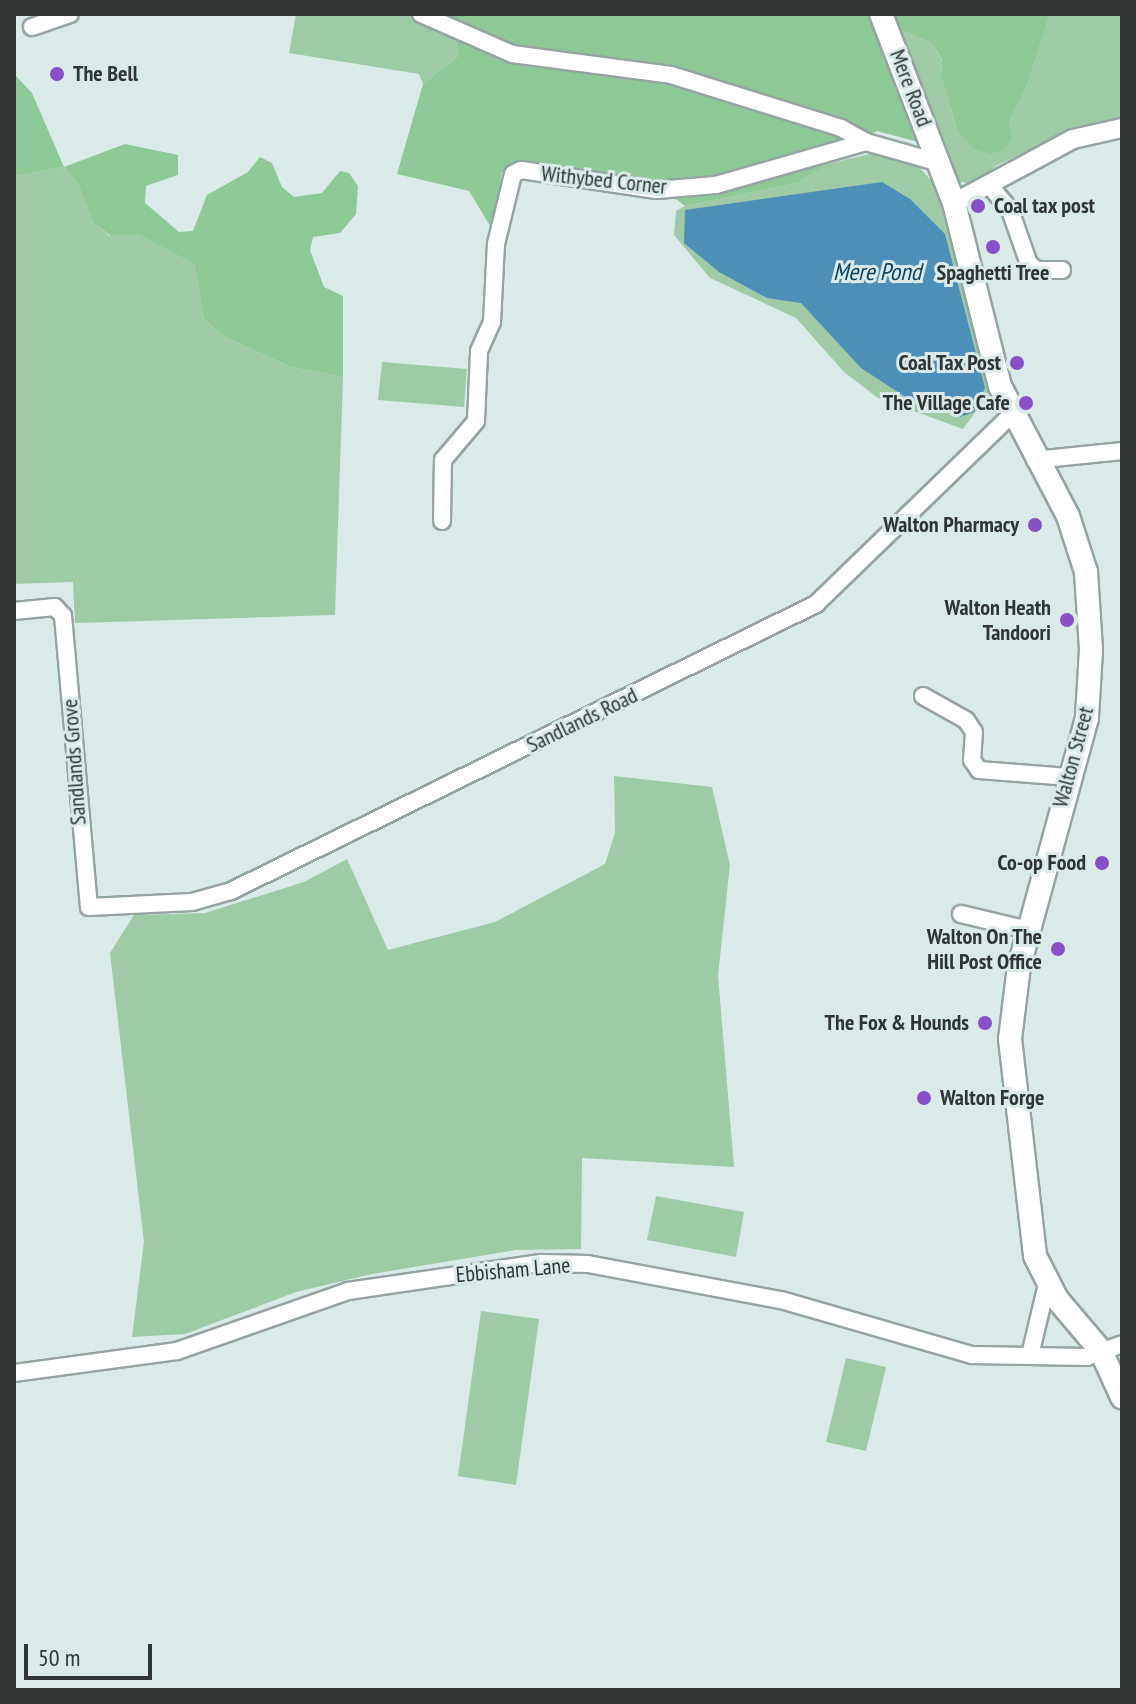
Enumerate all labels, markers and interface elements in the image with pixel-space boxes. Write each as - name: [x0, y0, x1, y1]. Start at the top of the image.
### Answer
- street label: Mere Road: [884, 46, 938, 130]
- place label: The Bell: [73, 61, 138, 87]
- marker: The Bell: [48, 65, 66, 83]
- street label: Withybed Corner: [540, 160, 668, 200]
- place label: Coal tax post: [994, 193, 1096, 219]
- marker: Coal tax post: [969, 197, 987, 215]
- marker: Spaghetti Tree: [984, 238, 1002, 256]
- water label: Mere Pond: [833, 258, 921, 286]
- place label: Spaghetti Tree: [936, 260, 1050, 286]
- place label: Coal Tax Post: [897, 350, 1001, 376]
- marker: Coal Tax Post: [1008, 354, 1026, 372]
- place label: The Village Cafe: [882, 390, 1010, 416]
- marker: The Village Cafe: [1017, 394, 1035, 412]
- place label: Walton Pharmacy: [883, 512, 1019, 538]
- marker: Walton Pharmacy: [1026, 516, 1044, 534]
- place label: Walton Heath Tandoori: [945, 594, 1051, 646]
- marker: Walton Heath Tandoori: [1058, 611, 1076, 629]
- street label: Sandlands Road: [522, 682, 642, 758]
- street label: Sandlands Grove: [56, 698, 92, 826]
- street label: Walton Street: [1047, 704, 1099, 810]
- place label: Co-op Food: [998, 850, 1086, 876]
- marker: Co-op Food: [1093, 854, 1111, 872]
- place label: Walton On The Hill Post Office: [926, 923, 1042, 974]
- marker: Walton On The Hill Post Office: [1049, 940, 1067, 958]
- place label: The Fox & Hounds: [824, 1010, 969, 1036]
- marker: The Fox & Hounds: [976, 1014, 994, 1032]
- place label: Walton Forge: [940, 1085, 1044, 1111]
- marker: Walton Forge: [915, 1089, 933, 1107]
- street label: Ebbisham Lane: [455, 1252, 571, 1288]
- scale bar: [28, 1628, 156, 1678]
- text: 50 m: [38, 1642, 80, 1673]

